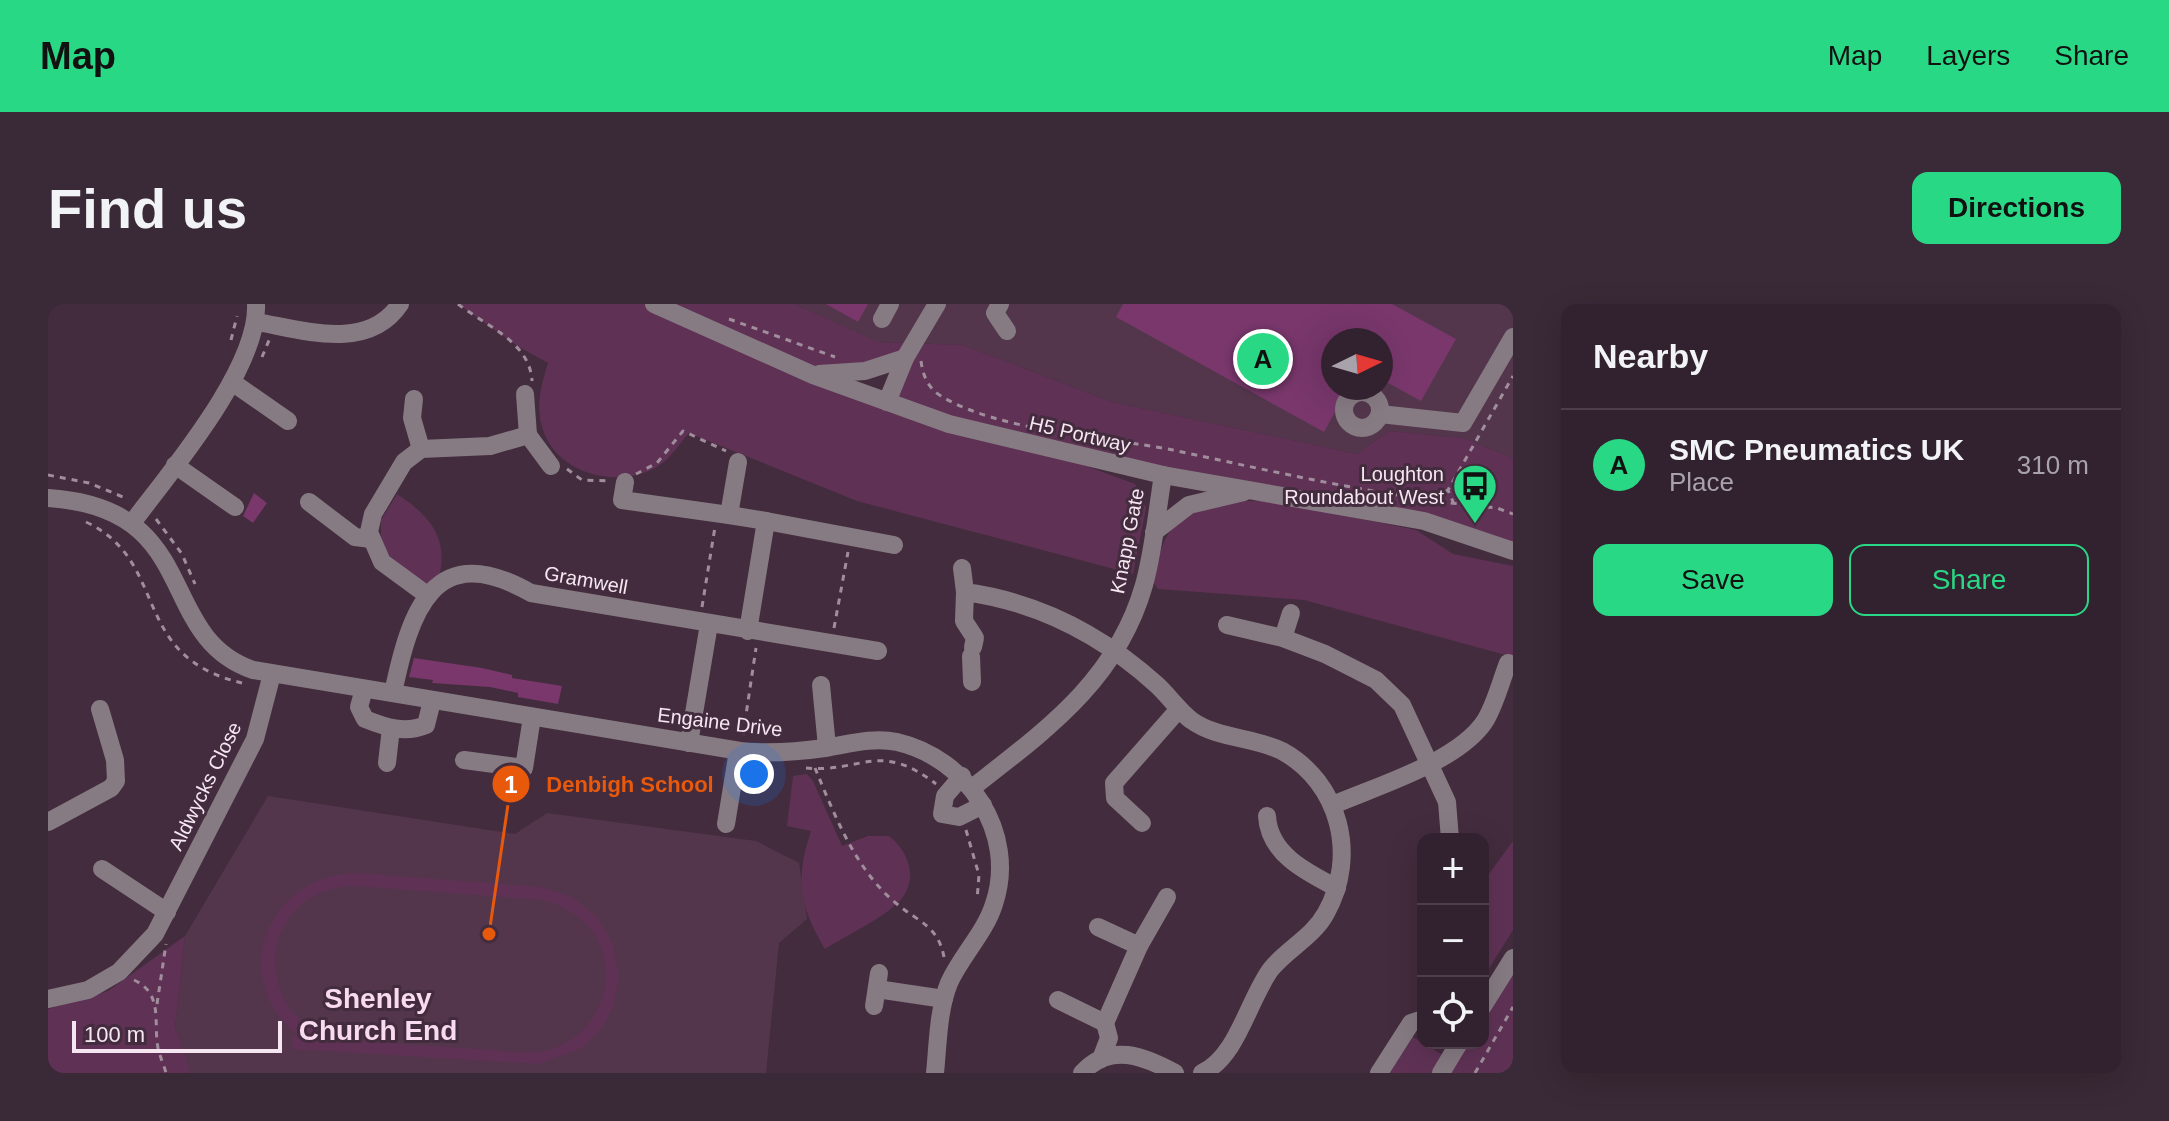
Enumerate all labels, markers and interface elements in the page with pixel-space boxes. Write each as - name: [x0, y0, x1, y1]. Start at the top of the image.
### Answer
- text: Map: [40, 35, 116, 77]
- text: Map: [1828, 40, 1882, 71]
- text: Layers: [1926, 40, 2010, 71]
- text: Share: [2054, 40, 2129, 71]
- button: Directions: [1912, 172, 2121, 244]
- text: Find us: [48, 177, 247, 240]
- north arrow: [1321, 328, 1393, 400]
- pin: A: [1237, 329, 1289, 389]
- text: Nearby: [1593, 337, 1708, 375]
- street label: H5 Portway: [1027, 412, 1133, 456]
- text: SMC Pneumatics UK: [1669, 433, 1964, 466]
- text: A: [1610, 450, 1628, 480]
- text: 310 m: [2017, 450, 2089, 480]
- bus stop icon: Loughton Roundabout West: [1451, 462, 1499, 525]
- place label: Loughton Roundabout West: [1284, 463, 1444, 508]
- text: Place: [1669, 467, 1734, 497]
- street label: Knapp Gate: [1106, 487, 1148, 595]
- button: Save: [1593, 544, 1833, 616]
- button: Share: [1849, 544, 2089, 616]
- street label: Gramwell: [543, 562, 629, 598]
- street label: Engaine Drive: [656, 703, 784, 741]
- street label: Aldwycks Close: [164, 718, 246, 854]
- your location: [734, 754, 774, 794]
- callout: Denbigh School: [491, 761, 730, 807]
- text: 1: [504, 771, 518, 798]
- text: Denbigh School: [546, 772, 714, 797]
- map controls: [1417, 833, 1489, 1049]
- button: +: [1417, 833, 1489, 905]
- button: −: [1417, 905, 1489, 977]
- button: locate: [1417, 977, 1489, 1049]
- district label: Shenley Church End: [299, 983, 457, 1046]
- scale bar: [72, 1017, 282, 1053]
- text: 100 m: [84, 1022, 145, 1047]

